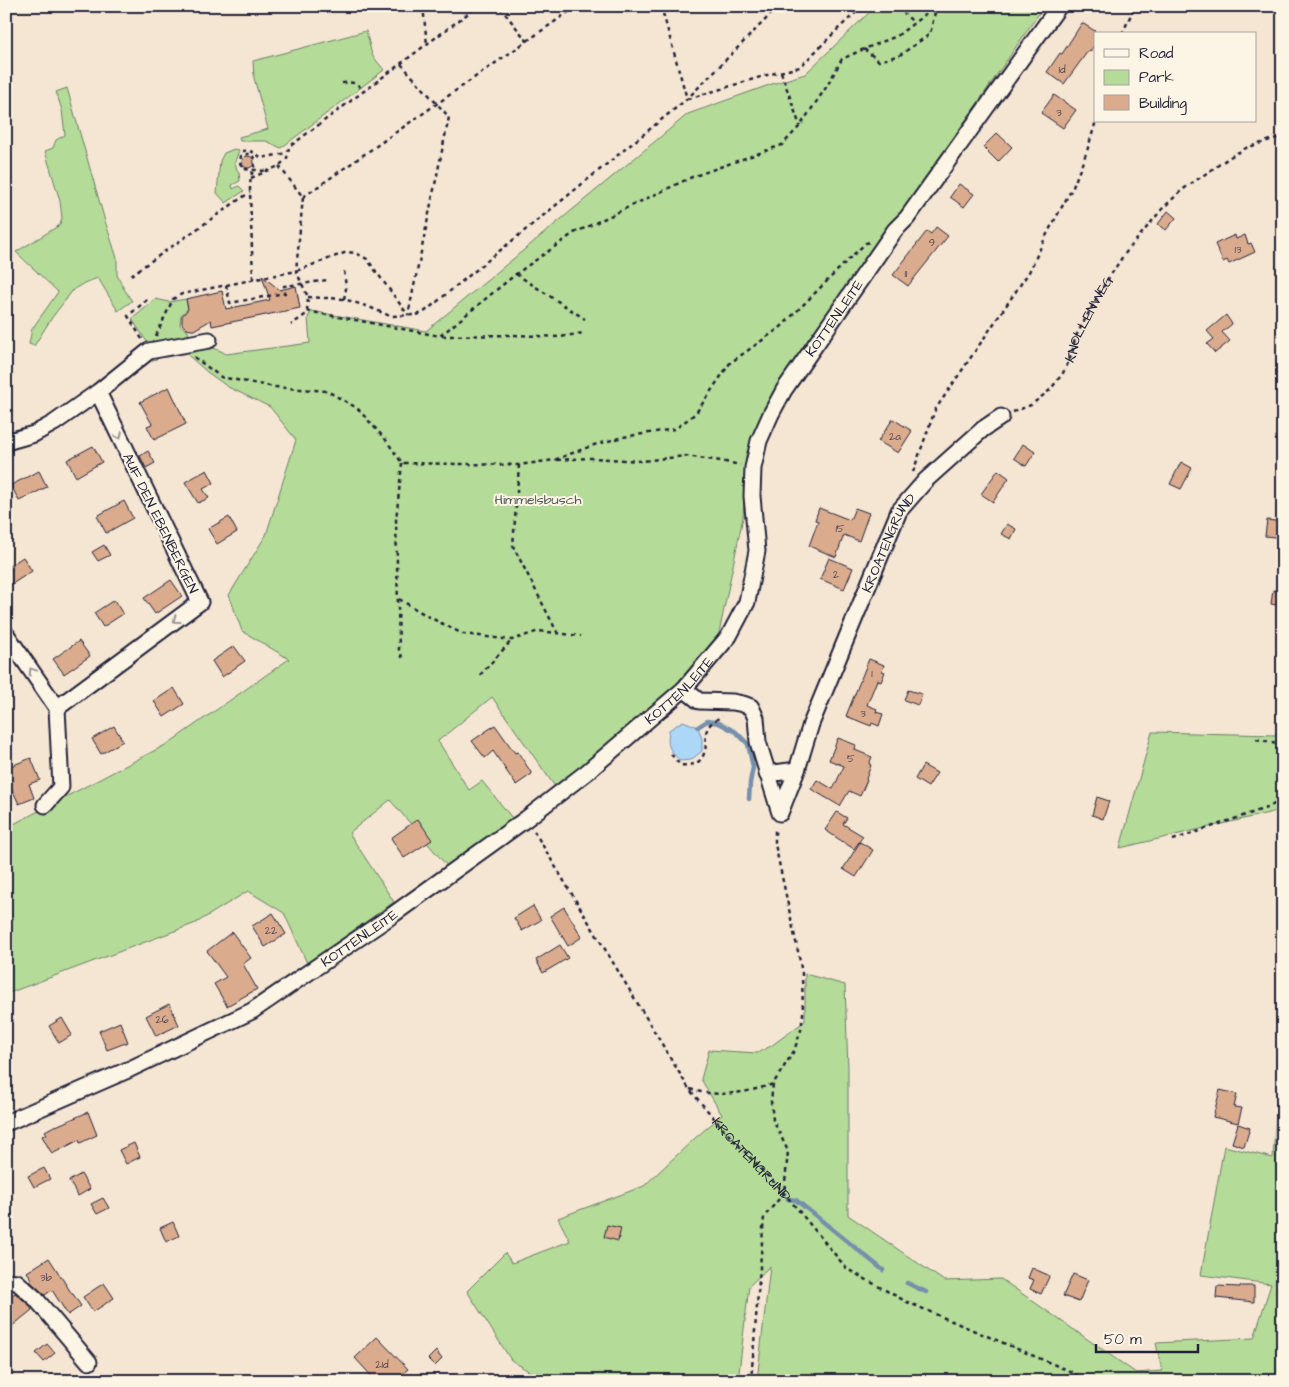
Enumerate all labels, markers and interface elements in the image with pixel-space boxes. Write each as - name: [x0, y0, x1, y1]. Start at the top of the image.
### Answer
- legend: [1094, 32, 1256, 122]
- text: Road: [1139, 43, 1174, 64]
- house number: 1d: [1058, 62, 1066, 77]
- text: Park: [1139, 67, 1174, 88]
- text: Building: [1139, 93, 1187, 115]
- house number: 3: [1056, 105, 1062, 120]
- house number: 9: [929, 235, 935, 250]
- house number: 13: [1234, 242, 1242, 257]
- house number: 11: [905, 266, 908, 281]
- street label: KNOLLENWEG: [1060, 272, 1119, 366]
- street label: KOTTENLEITE: [801, 275, 869, 361]
- house number: 2a: [889, 429, 901, 444]
- one-way arrow: [113, 431, 123, 440]
- street label: AUF DEN EBENBERGEN: [117, 450, 203, 597]
- street label: KROATENGRUND: [857, 489, 921, 596]
- park label: Himmelsbusch: [495, 490, 582, 510]
- house number: 15: [835, 521, 845, 536]
- house number: 2: [833, 567, 840, 582]
- one-way arrow: [172, 614, 182, 623]
- street label: KOTTENLEITE: [641, 652, 719, 729]
- house number: 1: [871, 666, 873, 681]
- one-way arrow: [28, 667, 38, 676]
- house number: 3: [860, 706, 866, 721]
- house number: 5: [847, 751, 855, 766]
- street label: KOTTENLEITE: [317, 905, 403, 972]
- house number: 22: [265, 923, 278, 938]
- house number: 26: [155, 1012, 169, 1027]
- street label: KROATENGRUND: [707, 1114, 795, 1206]
- house number: 3b: [40, 1270, 52, 1285]
- scale bar: [1096, 1322, 1199, 1354]
- text: 50 m: [1104, 1329, 1142, 1350]
- house number: 21d: [375, 1357, 389, 1372]

